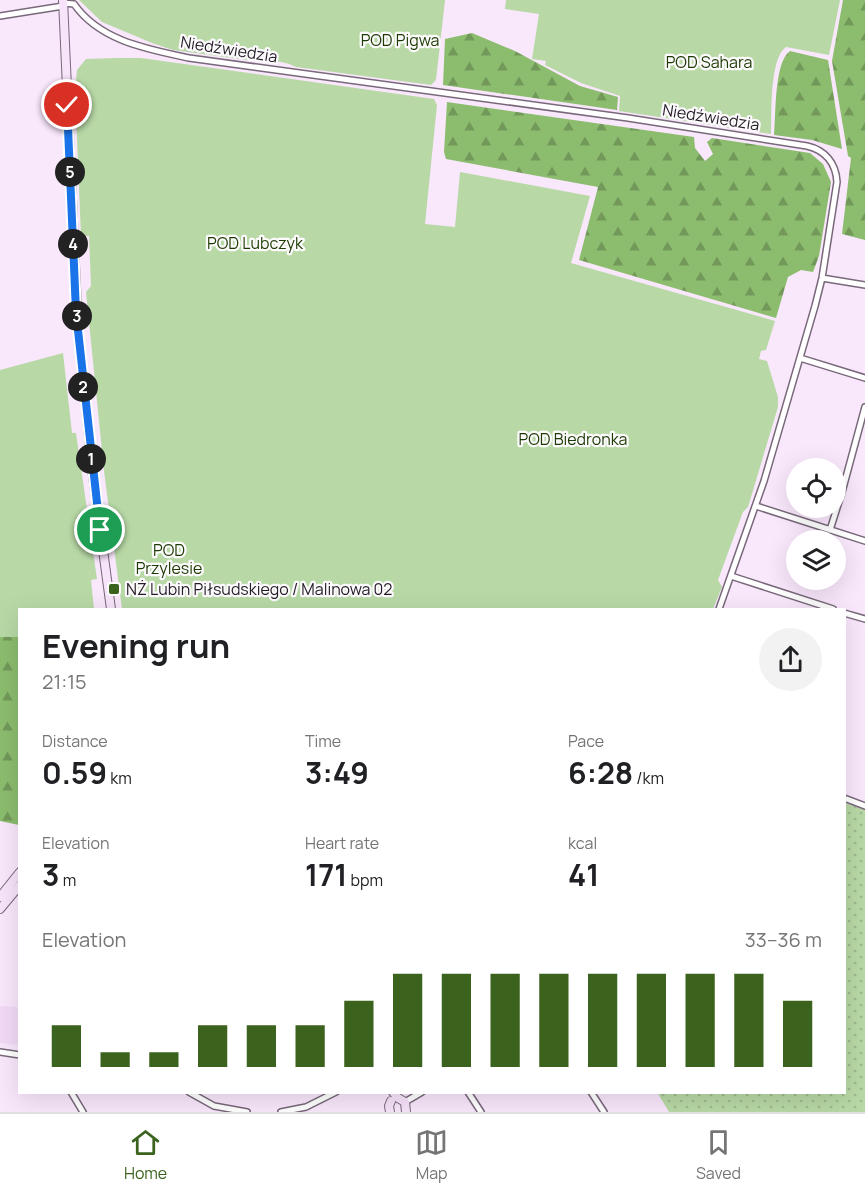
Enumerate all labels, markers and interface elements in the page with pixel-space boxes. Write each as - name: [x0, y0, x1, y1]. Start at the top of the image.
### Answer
- park label: POD Pigwa: [361, 29, 439, 51]
- street label: Niedźwiedzia: [179, 30, 279, 68]
- park label: POD Sahara: [666, 51, 752, 73]
- pin: [41, 79, 92, 130]
- icon: check: [50, 88, 83, 121]
- street label: Niedźwiedzia: [661, 98, 761, 136]
- pin: 5: [55, 157, 85, 187]
- text: 5: [65, 161, 75, 183]
- pin: 4: [58, 229, 88, 259]
- park label: POD Lubczyk: [207, 232, 304, 254]
- text: 4: [68, 233, 78, 255]
- pin: 3: [62, 301, 92, 331]
- text: 3: [72, 305, 82, 327]
- pin: 2: [68, 372, 98, 402]
- text: 2: [78, 376, 88, 398]
- park label: POD Biedronka: [519, 428, 627, 450]
- pin: 1: [76, 444, 106, 474]
- text: 1: [87, 448, 95, 470]
- map controls: [786, 458, 846, 590]
- button: locate: [786, 458, 846, 518]
- pin: [74, 504, 125, 555]
- icon: arrive: [83, 513, 116, 546]
- button: layers: [786, 530, 846, 590]
- park label: POD Przylesie: [136, 539, 202, 579]
- place label: NŻ Lubin Piłsudskiego / Malinowa 02: [126, 578, 393, 600]
- marker: NŻ Lubin Piłsudskiego / Malinowa 02: [107, 582, 121, 596]
- text: Evening run: [42, 623, 230, 668]
- button: share: [759, 628, 822, 691]
- text: 21:15: [42, 668, 87, 695]
- text: Distance: [42, 730, 108, 752]
- text: Time: [305, 730, 341, 752]
- text: Pace: [568, 730, 604, 752]
- text: 0.59: [42, 752, 107, 793]
- text: 3:49: [305, 752, 369, 793]
- text: 6:28: [568, 752, 633, 793]
- text: km: [107, 767, 132, 789]
- text: /km: [633, 767, 664, 789]
- text: Elevation: [42, 832, 110, 854]
- text: Heart rate: [305, 832, 379, 854]
- text: kcal: [568, 832, 597, 854]
- text: 3: [42, 854, 59, 895]
- text: 171: [305, 854, 347, 895]
- text: 41: [568, 854, 599, 895]
- text: m: [59, 869, 76, 891]
- text: bpm: [347, 869, 383, 891]
- text: Elevation: [42, 926, 126, 953]
- text: 33–36 m: [745, 926, 822, 953]
- tab: Home: [124, 1126, 167, 1184]
- tab: Map: [415, 1126, 448, 1184]
- tab: Saved: [696, 1126, 741, 1184]

